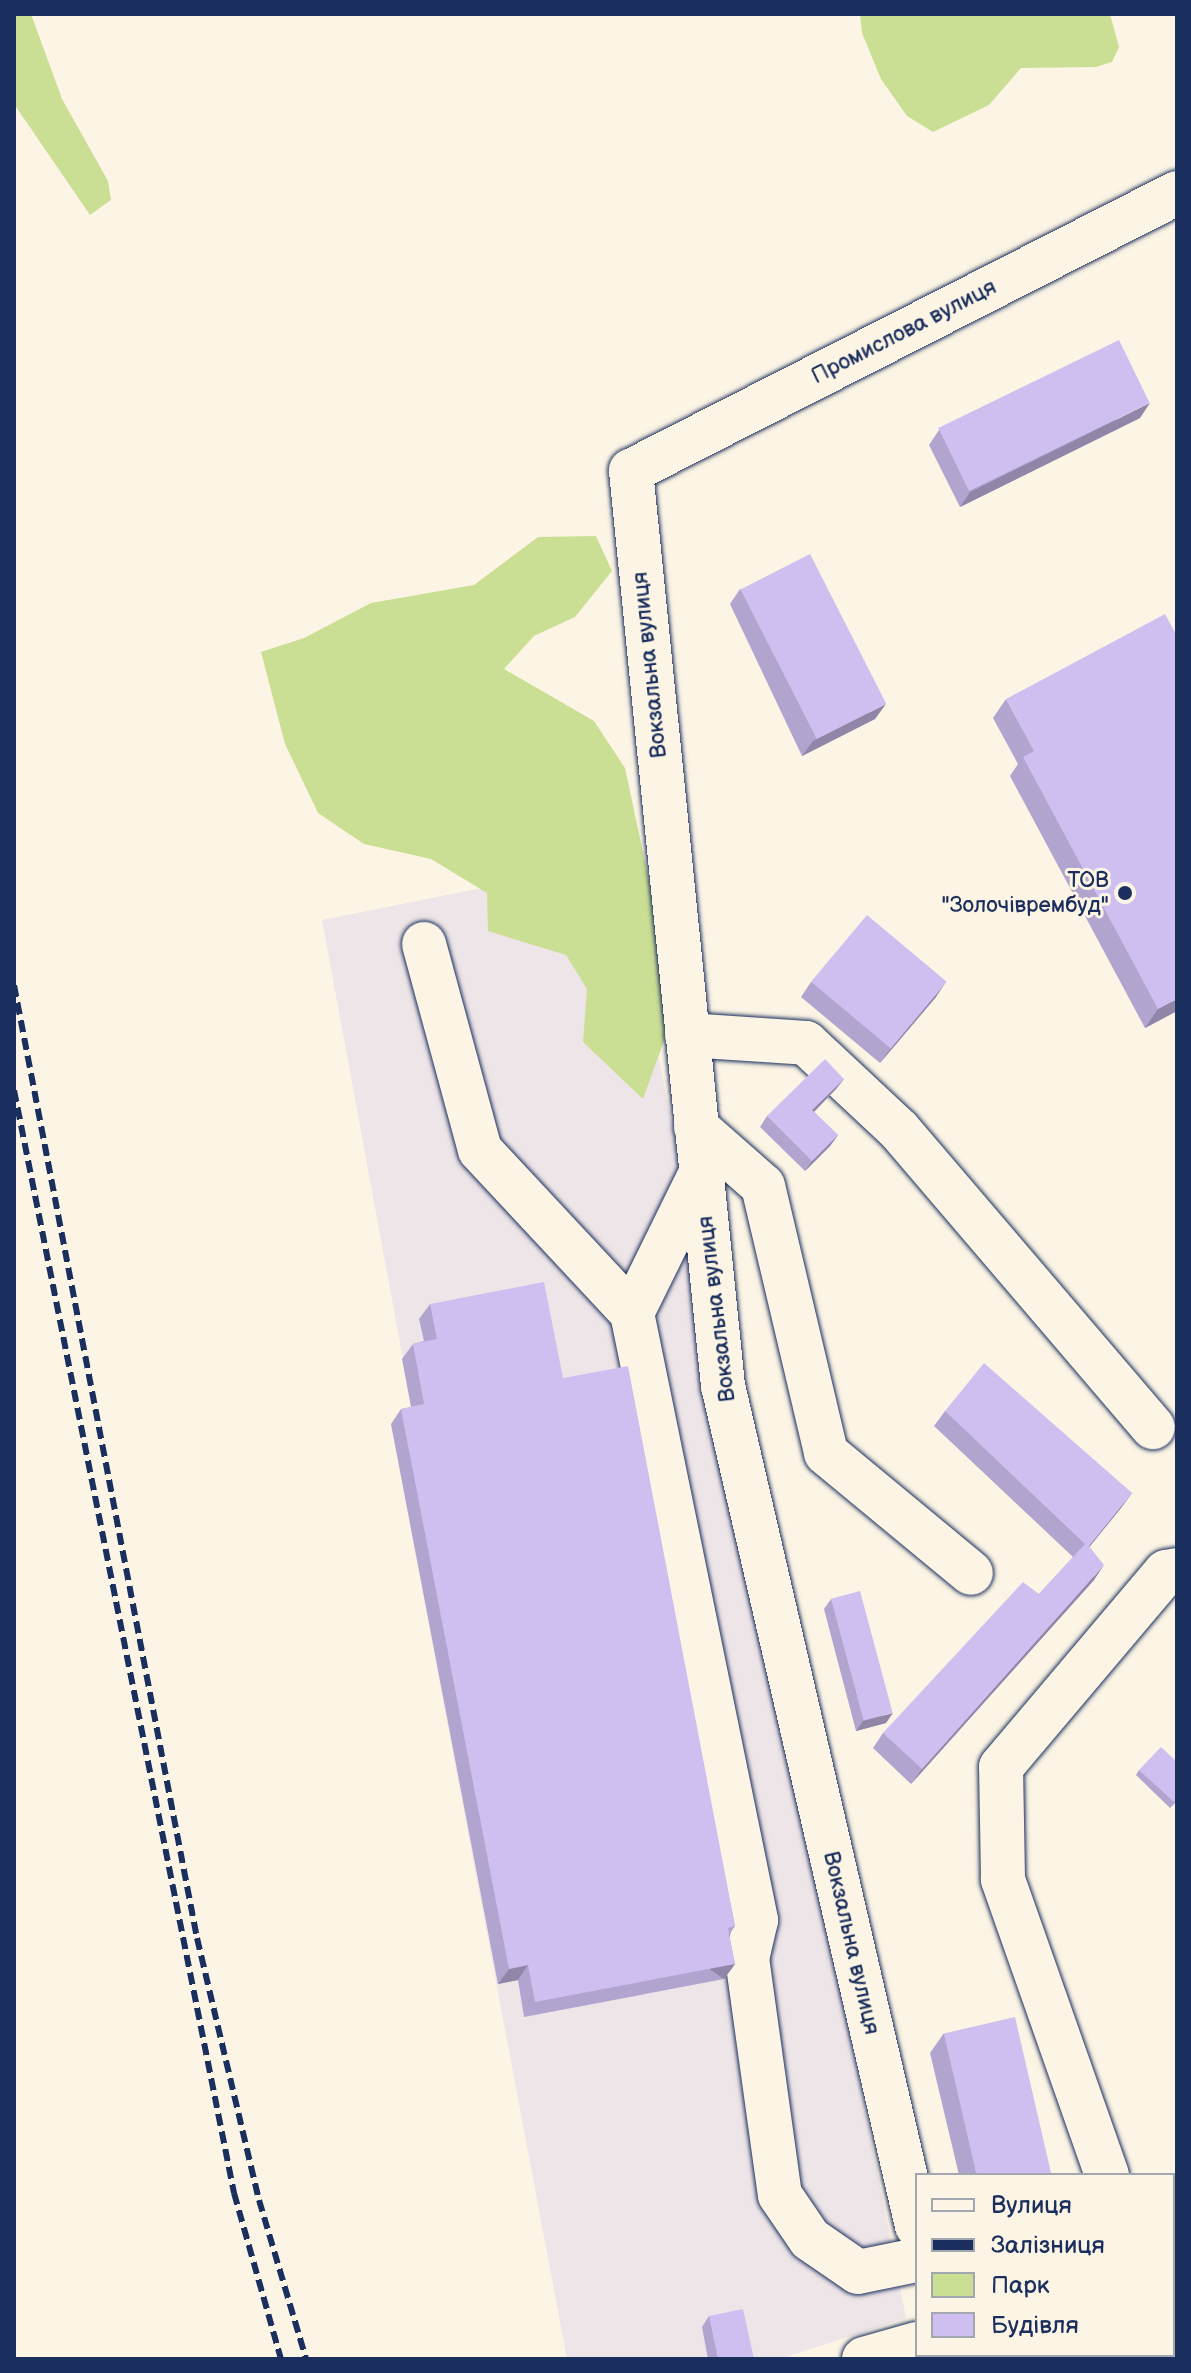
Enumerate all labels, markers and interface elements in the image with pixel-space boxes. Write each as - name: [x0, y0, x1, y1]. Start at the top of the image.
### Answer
- street label: Промислова вулиця: [807, 274, 1001, 390]
- street label: Вокзальна вулиця: [627, 571, 673, 759]
- place label: ТОВ "Золочіврембуд": [941, 867, 1109, 918]
- marker: ТОВ "Золочіврембуд": [1116, 884, 1134, 902]
- street label: Вокзальна вулиця: [692, 1215, 742, 1403]
- street label: Вокзальна вулиця: [817, 1849, 885, 2037]
- legend: [915, 2173, 1175, 2357]
- text: Вулиця: [991, 2191, 1072, 2220]
- text: Залізниця: [991, 2231, 1105, 2260]
- text: Парк: [991, 2271, 1049, 2300]
- text: Будівля: [991, 2311, 1079, 2340]

